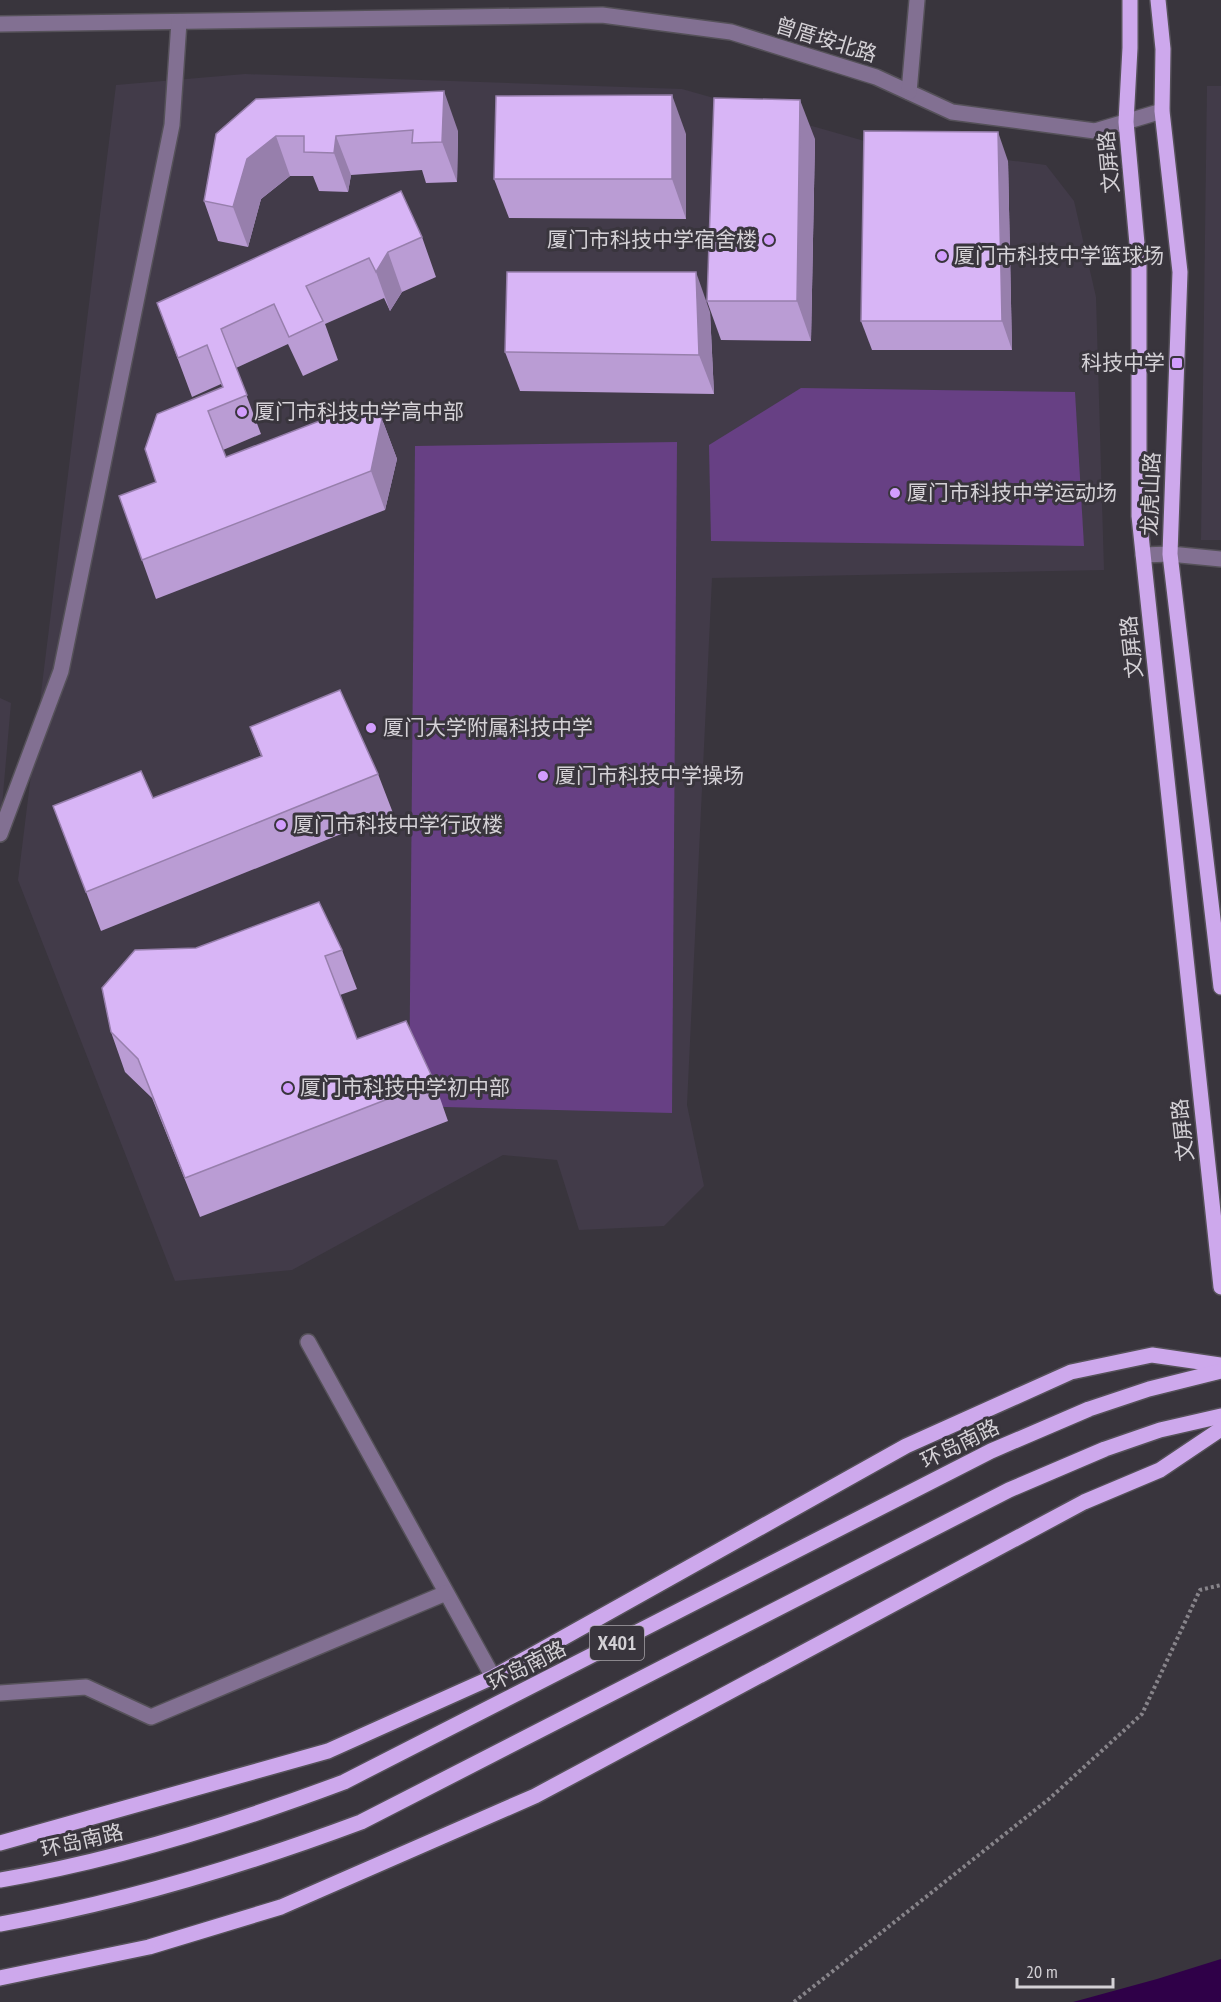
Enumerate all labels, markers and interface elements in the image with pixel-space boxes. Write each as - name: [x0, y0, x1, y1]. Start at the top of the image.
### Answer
- street label: 曾厝垵北路: [772, 11, 880, 68]
- street label: 文屏路: [1092, 129, 1125, 195]
- place label: 厦门市科技中学宿舍楼: [547, 226, 757, 253]
- marker: 厦门市科技中学宿舍楼: [762, 233, 776, 247]
- place label: 厦门市科技中学篮球场: [954, 242, 1164, 269]
- marker: 厦门市科技中学篮球场: [935, 249, 949, 263]
- place label: 科技中学: [1081, 349, 1165, 376]
- marker: 科技中学: [1170, 356, 1184, 370]
- place label: 厦门市科技中学高中部: [254, 398, 464, 425]
- marker: 厦门市科技中学高中部: [235, 405, 249, 419]
- street label: 龙虎山路: [1136, 452, 1165, 536]
- place label: 厦门市科技中学运动场: [907, 479, 1117, 506]
- marker: 厦门市科技中学运动场: [888, 486, 902, 500]
- street label: 文屏路: [1115, 614, 1148, 680]
- place label: 厦门大学附属科技中学: [383, 714, 593, 741]
- marker: 厦门大学附属科技中学: [364, 721, 378, 735]
- place label: 厦门市科技中学操场: [555, 762, 744, 789]
- marker: 厦门市科技中学操场: [536, 769, 550, 783]
- place label: 厦门市科技中学行政楼: [293, 811, 503, 838]
- marker: 厦门市科技中学行政楼: [274, 818, 288, 832]
- place label: 厦门市科技中学初中部: [300, 1074, 510, 1101]
- marker: 厦门市科技中学初中部: [281, 1081, 295, 1095]
- street label: 文屏路: [1166, 1097, 1199, 1163]
- street label: 环岛南路: [916, 1413, 1003, 1474]
- road number: X401: [590, 1626, 644, 1660]
- street label: 环岛南路: [483, 1634, 570, 1697]
- street label: 环岛南路: [38, 1818, 126, 1863]
- scale bar: [1017, 1951, 1113, 1989]
- text: 20 m: [1026, 1960, 1058, 1983]

